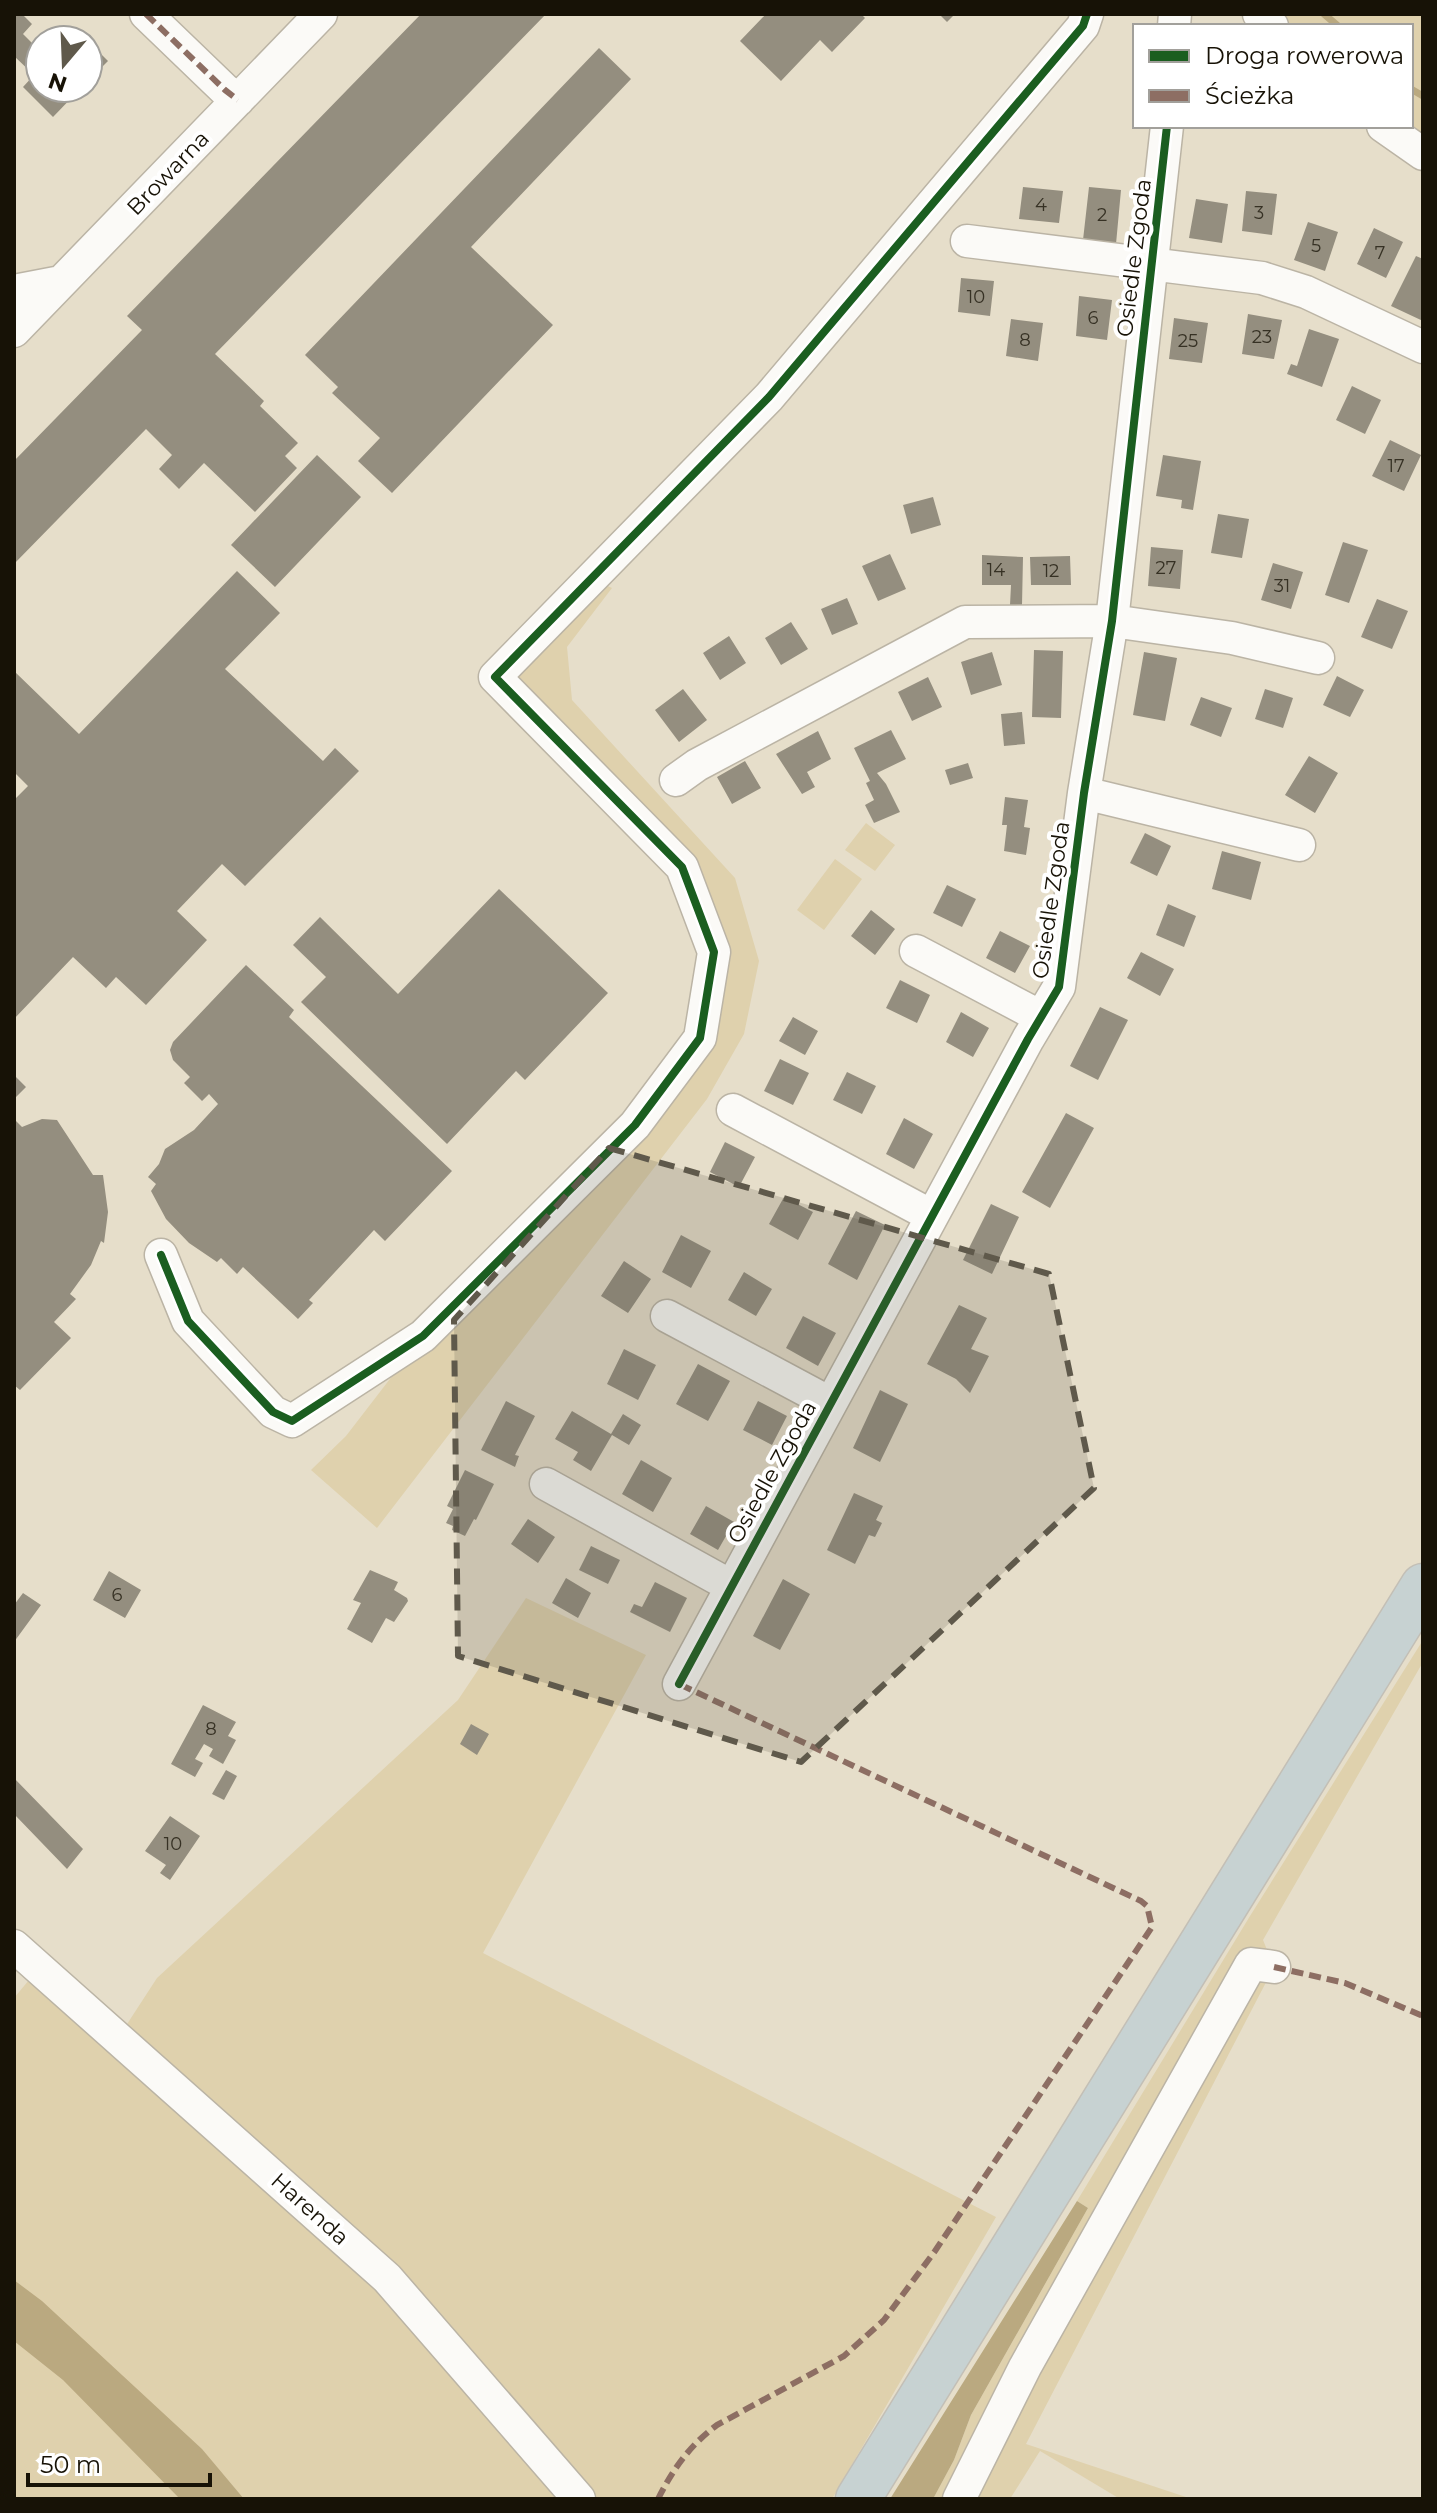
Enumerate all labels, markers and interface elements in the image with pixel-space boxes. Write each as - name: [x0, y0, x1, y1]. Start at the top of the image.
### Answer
- north arrow: [24, 24, 104, 104]
- legend: [1133, 24, 1413, 128]
- text: Droga rowerowa: [1205, 41, 1404, 70]
- text: N: [45, 67, 70, 98]
- text: Ścieżka: [1205, 81, 1294, 110]
- street label: Browarna: [121, 125, 215, 221]
- street label: Osiedle Zgoda: [1111, 177, 1157, 339]
- house number: 4: [1035, 194, 1047, 216]
- house number: 3: [1254, 202, 1264, 224]
- house number: 2: [1097, 204, 1107, 226]
- house number: 5: [1311, 235, 1321, 257]
- house number: 7: [1375, 242, 1385, 264]
- house number: 10: [967, 286, 985, 308]
- house number: 6: [1088, 307, 1099, 329]
- house number: 23: [1252, 326, 1272, 348]
- house number: 8: [1019, 329, 1031, 351]
- house number: 25: [1178, 330, 1198, 352]
- house number: 17: [1387, 455, 1405, 477]
- house number: 27: [1156, 557, 1176, 579]
- house number: 14: [987, 559, 1005, 581]
- house number: 12: [1043, 560, 1059, 582]
- house number: 31: [1274, 575, 1290, 597]
- street label: Osiedle Zgoda: [1027, 819, 1075, 981]
- street label: Osiedle Zgoda: [722, 1396, 822, 1548]
- house number: 6: [112, 1584, 123, 1606]
- house number: 8: [205, 1718, 217, 1740]
- house number: 10: [164, 1833, 182, 1855]
- street label: Harenda: [265, 2167, 355, 2251]
- scale bar: [28, 2437, 210, 2487]
- text: 50 m: [40, 2450, 101, 2479]

